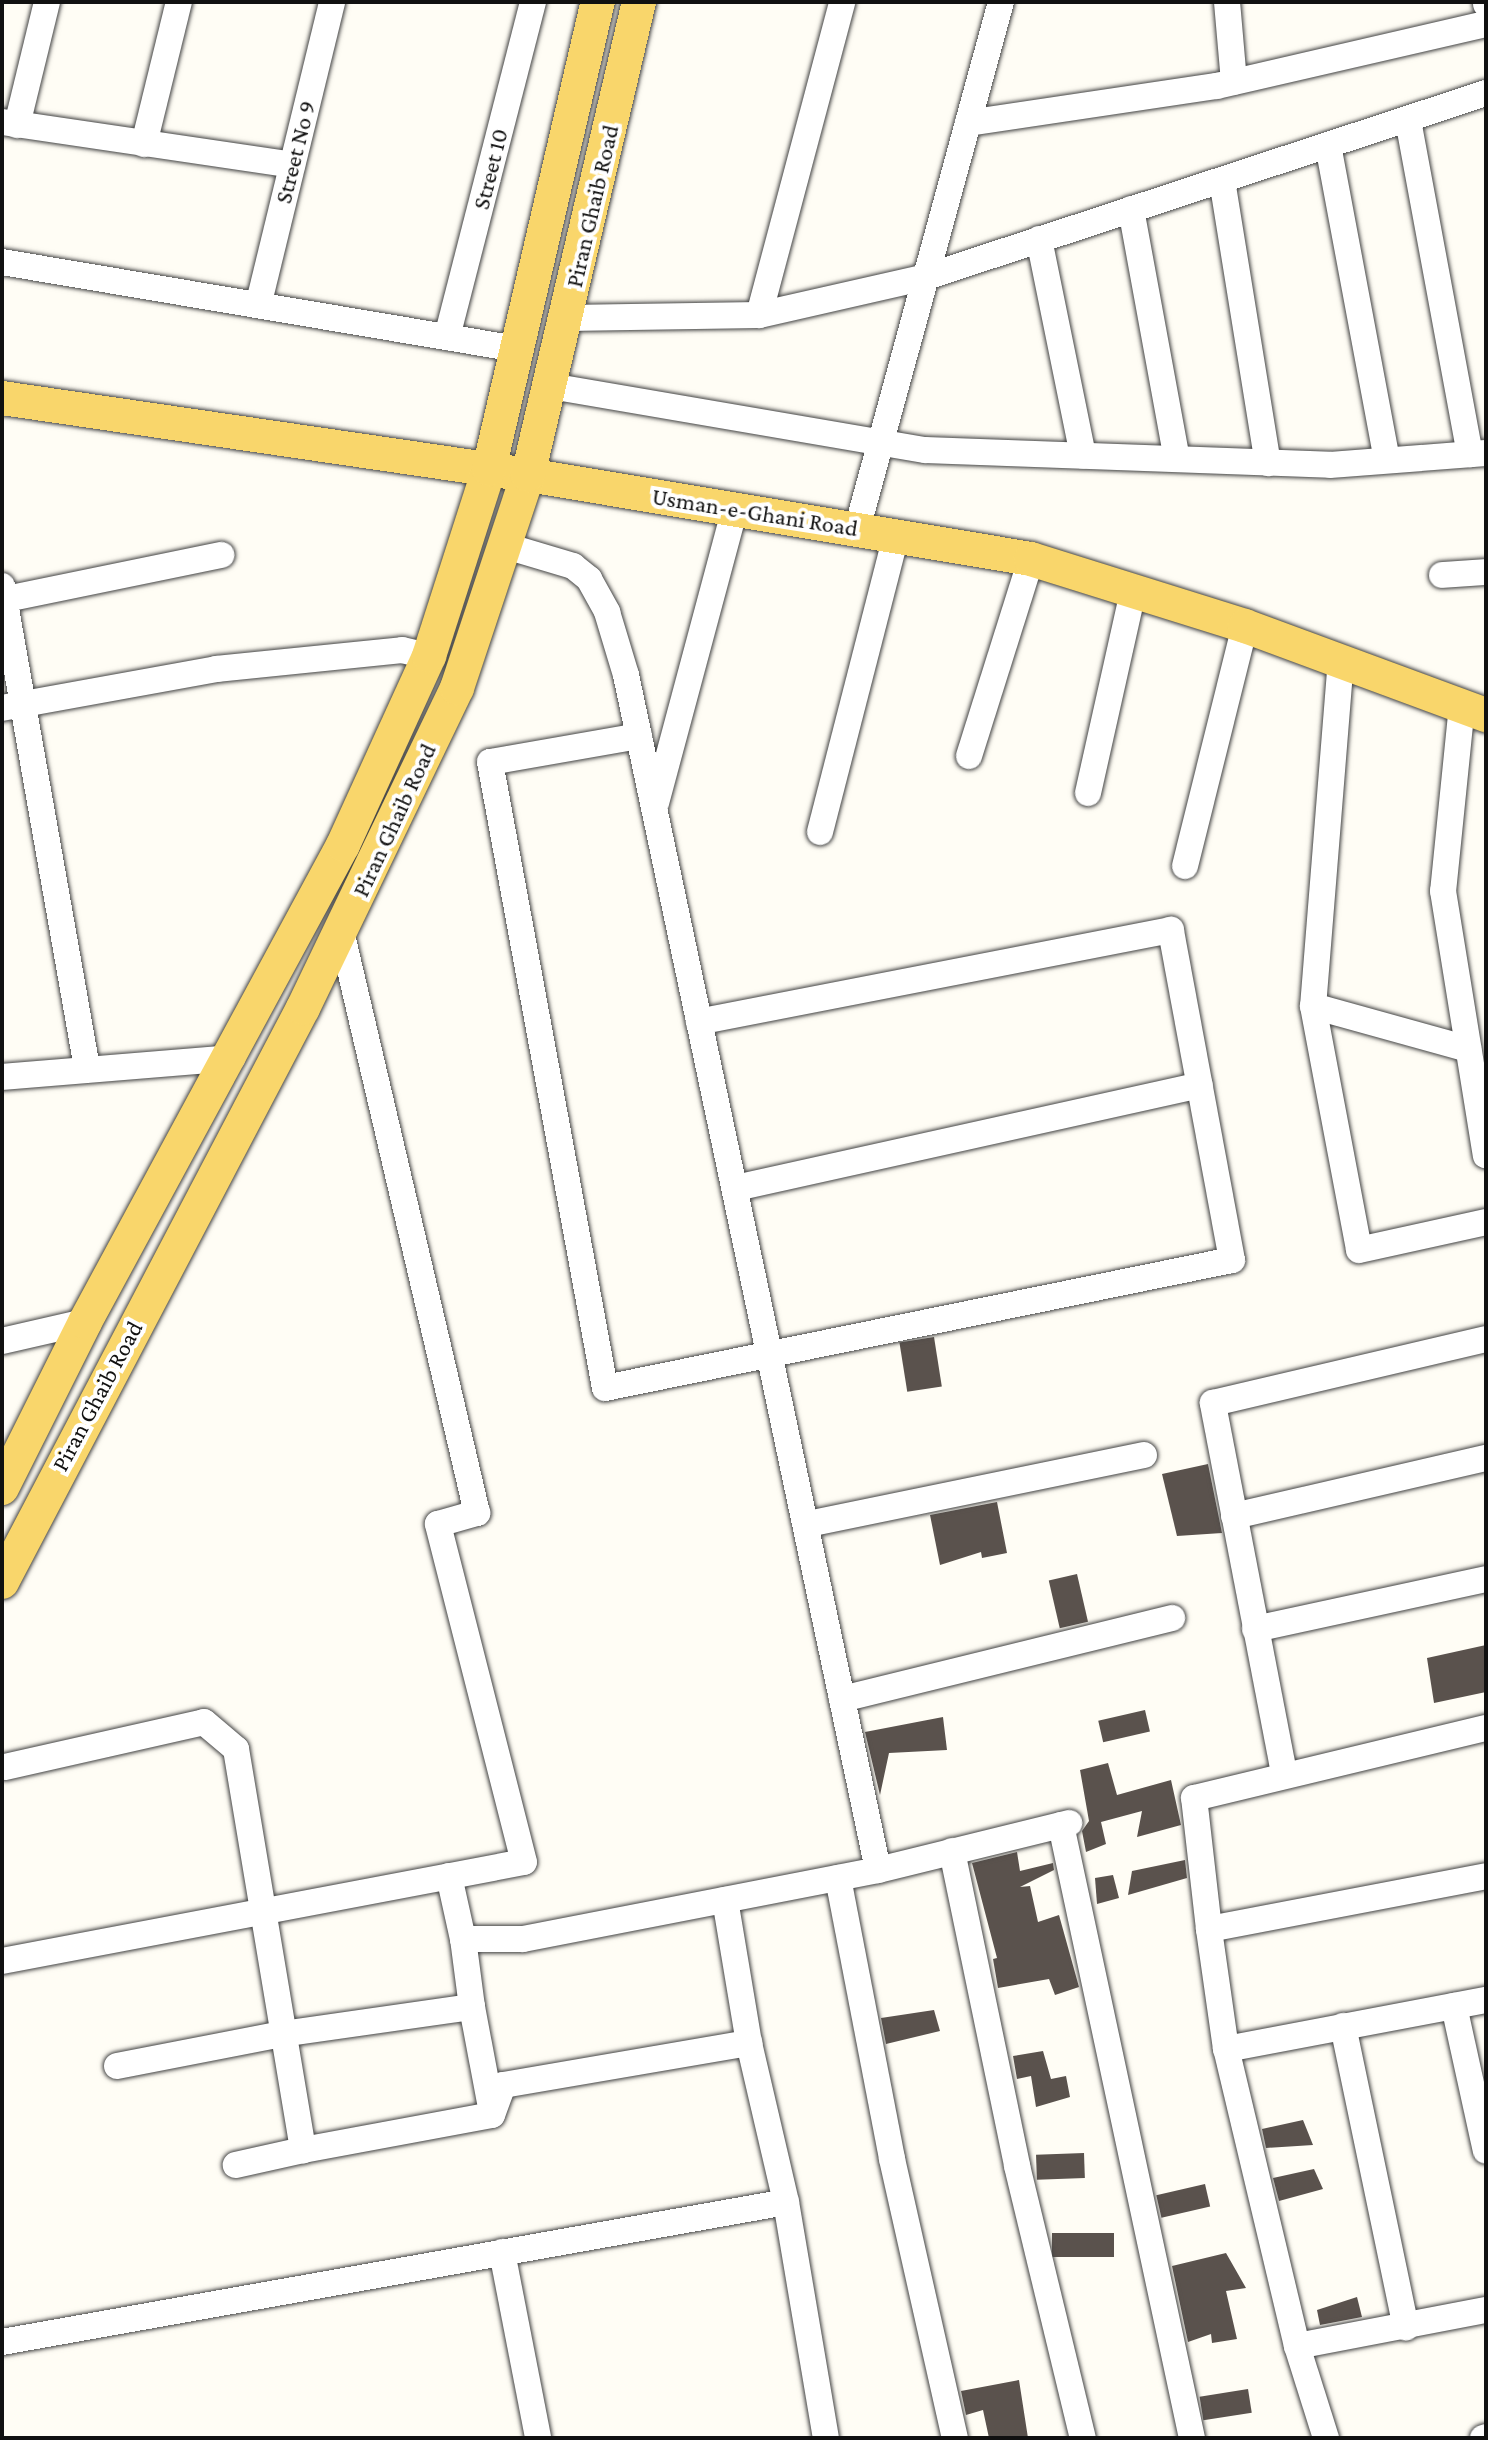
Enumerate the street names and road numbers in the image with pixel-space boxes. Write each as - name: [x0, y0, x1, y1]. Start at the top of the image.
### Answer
- street label: Street No 9: [268, 98, 322, 206]
- street label: Piran Ghaib Road: [559, 122, 625, 290]
- street label: Street 10: [466, 126, 514, 212]
- street label: Usman-e-Ghani Road: [650, 482, 860, 542]
- street label: Piran Ghaib Road: [346, 739, 442, 901]
- street label: Piran Ghaib Road: [45, 1316, 149, 1476]

